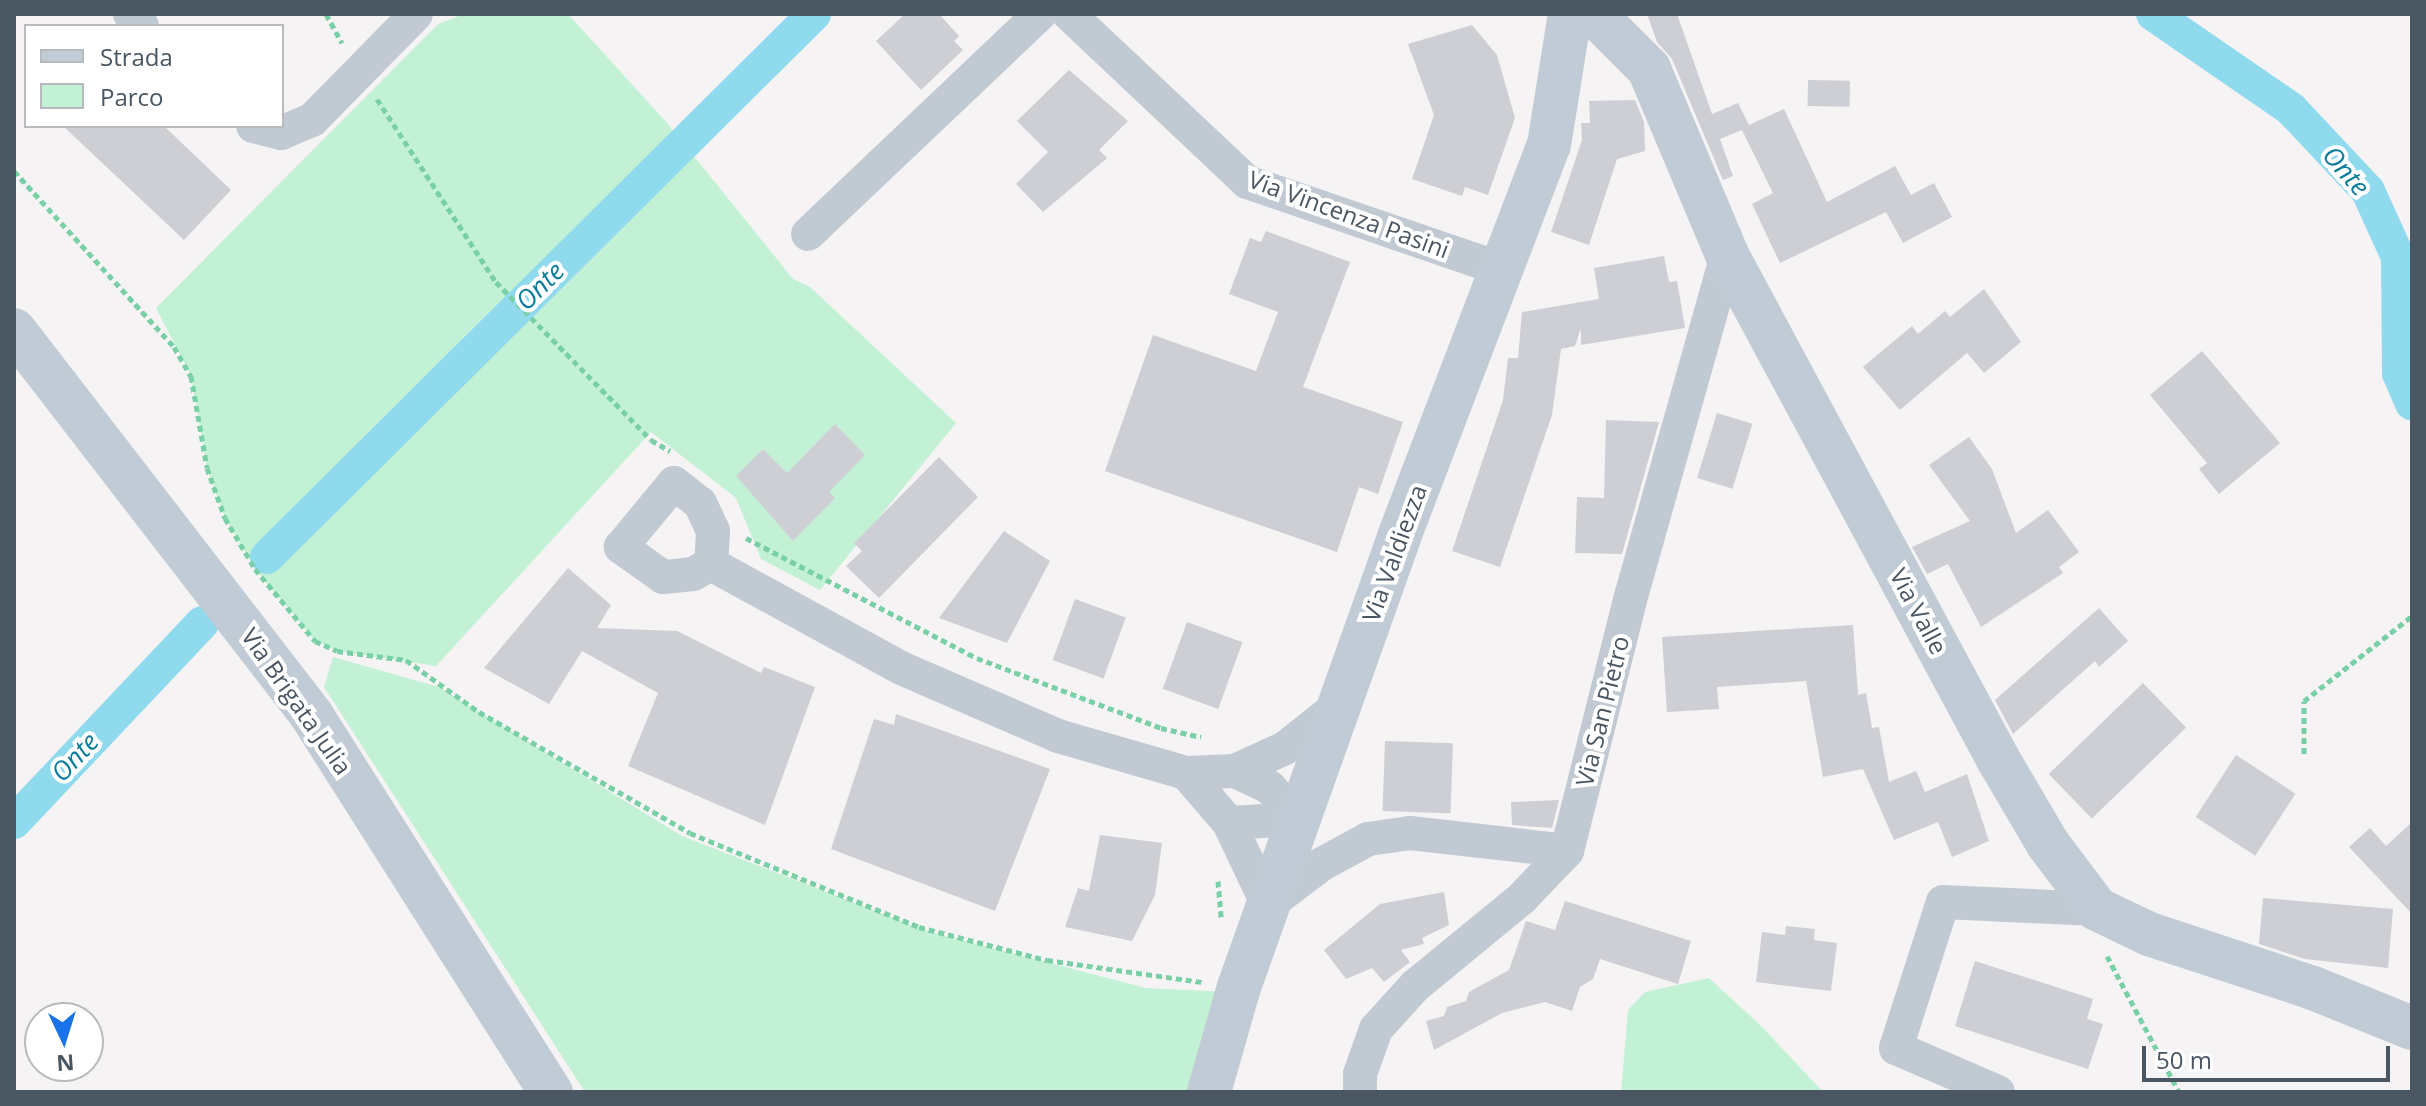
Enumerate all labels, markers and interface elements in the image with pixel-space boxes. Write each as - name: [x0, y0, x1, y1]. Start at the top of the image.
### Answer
- legend: [24, 24, 284, 128]
- text: Strada: [100, 40, 173, 73]
- text: Parco: [100, 80, 164, 113]
- water label: Onte: [2316, 140, 2376, 202]
- street label: Via Vincenza Pasini: [1245, 164, 1453, 264]
- water label: Onte: [509, 255, 571, 317]
- street label: Via Valdiezza: [1356, 481, 1432, 625]
- street label: Via Valle: [1884, 563, 1954, 659]
- street label: Via Brigata Julia: [236, 622, 358, 780]
- street label: Via San Pietro: [1569, 633, 1635, 789]
- water label: Onte: [45, 726, 105, 788]
- north arrow: [24, 1002, 104, 1082]
- scale bar: [2146, 1030, 2394, 1080]
- text: 50 m: [2156, 1043, 2212, 1076]
- text: N: [56, 1048, 76, 1080]

